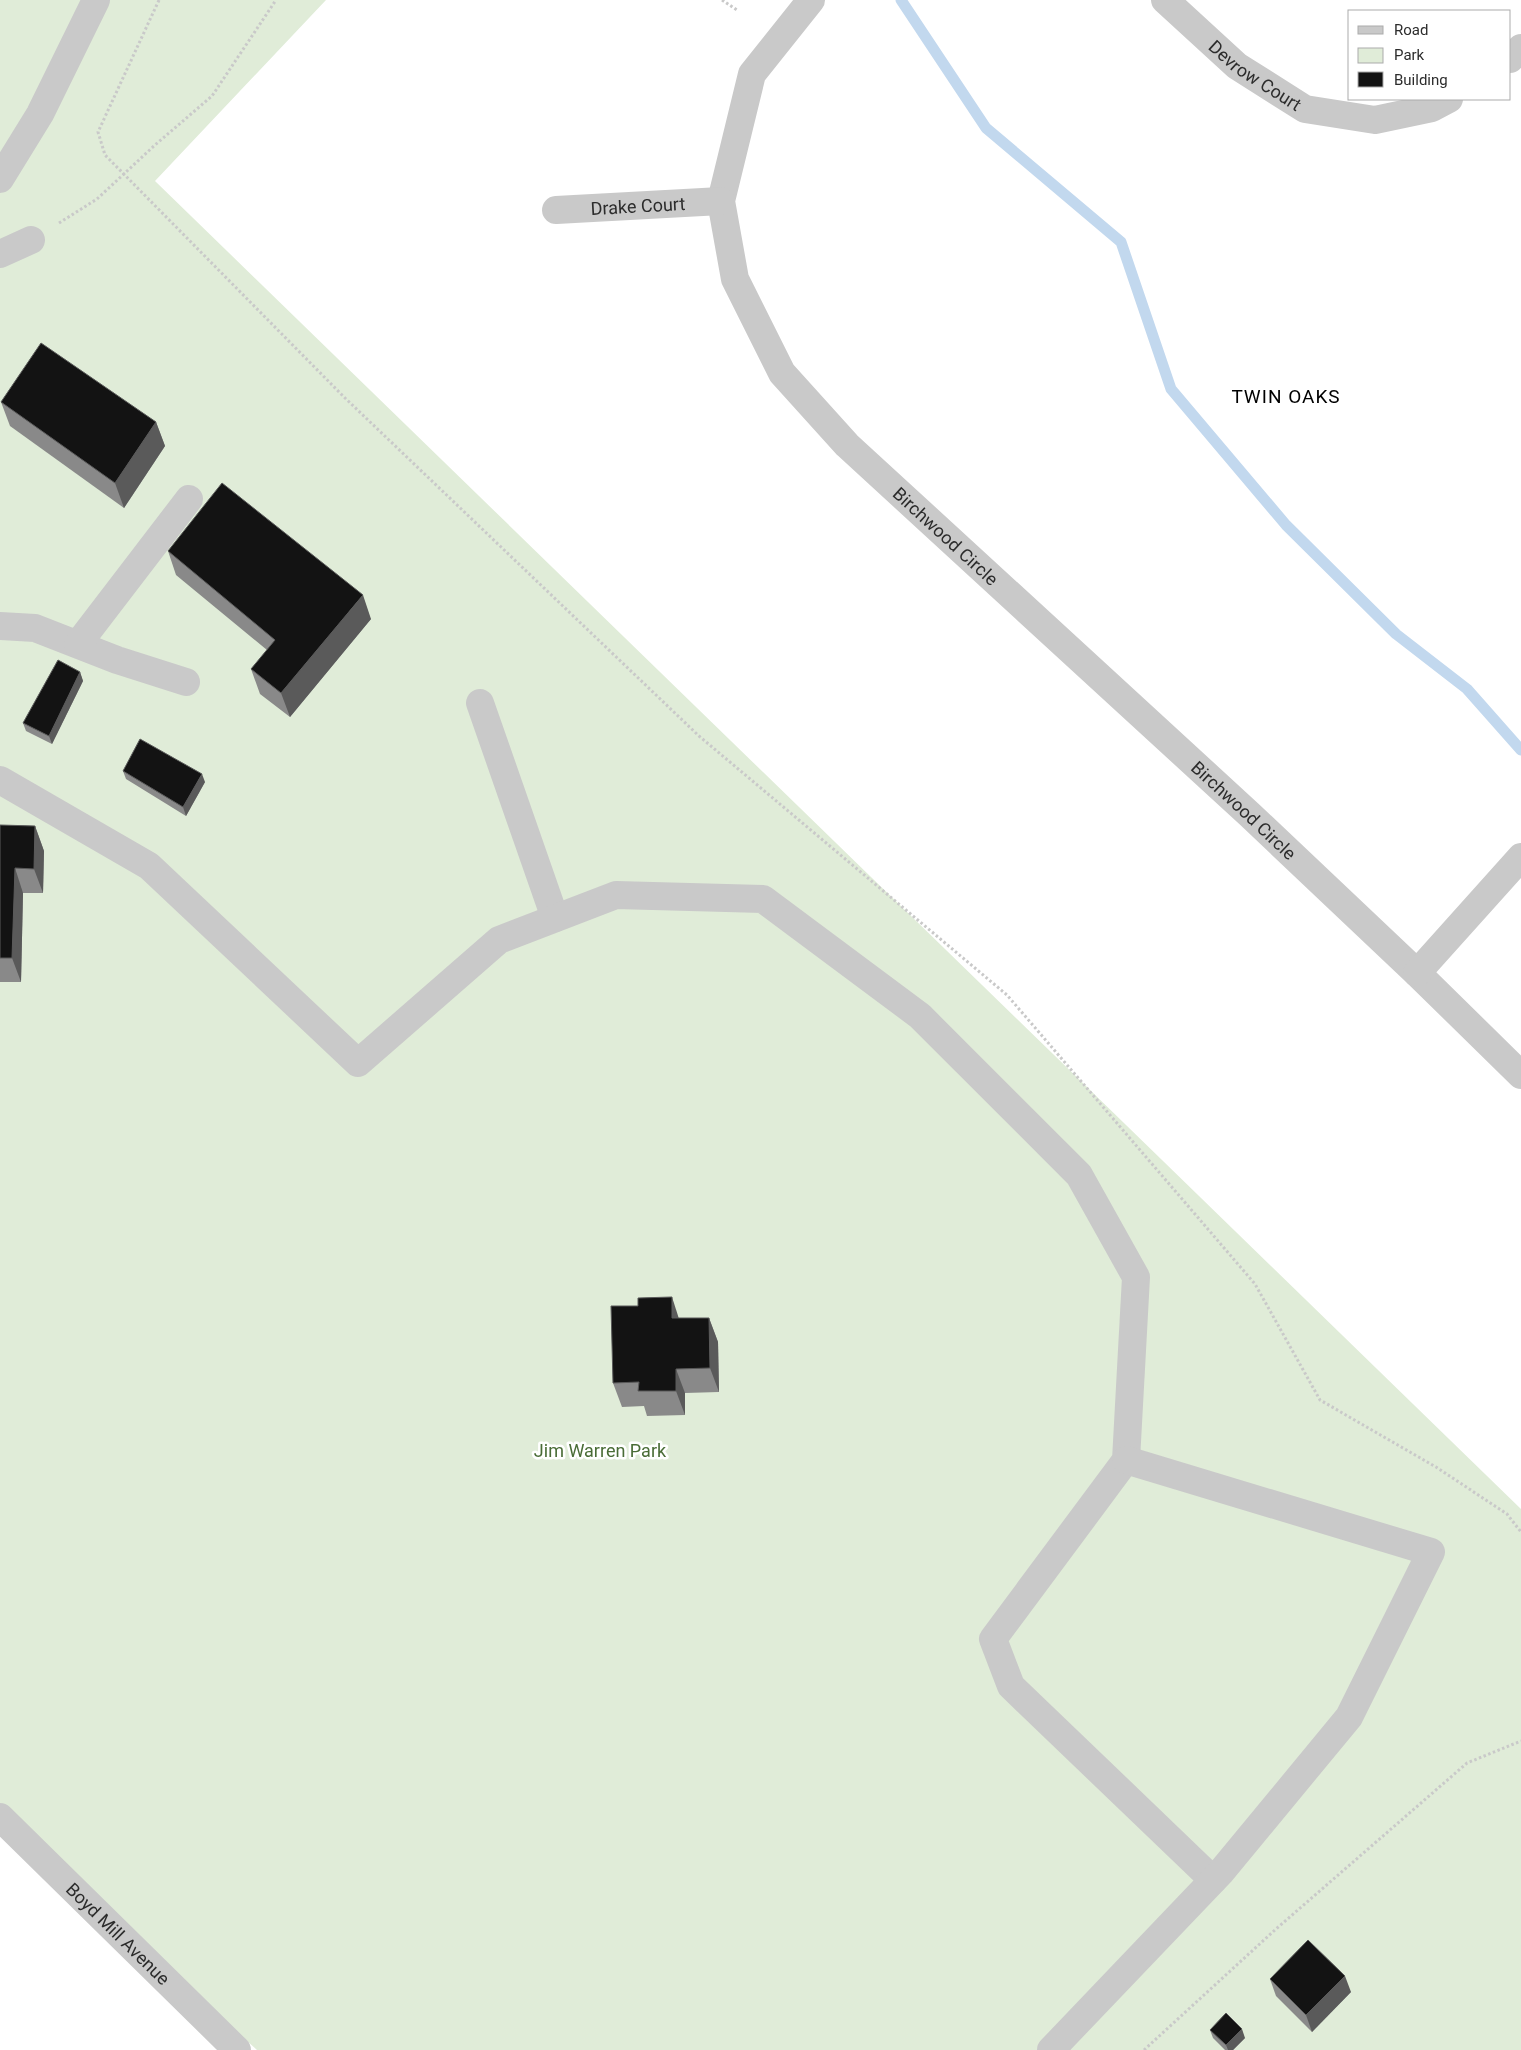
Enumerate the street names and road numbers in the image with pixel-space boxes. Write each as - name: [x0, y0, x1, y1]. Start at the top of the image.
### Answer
- street label: Devrow Court: [1205, 35, 1306, 115]
- street label: Drake Court: [590, 192, 686, 219]
- street label: Birchwood Circle: [889, 482, 1003, 589]
- street label: Birchwood Circle: [1187, 756, 1301, 864]
- street label: Boyd Mill Avenue: [62, 1878, 174, 1989]

